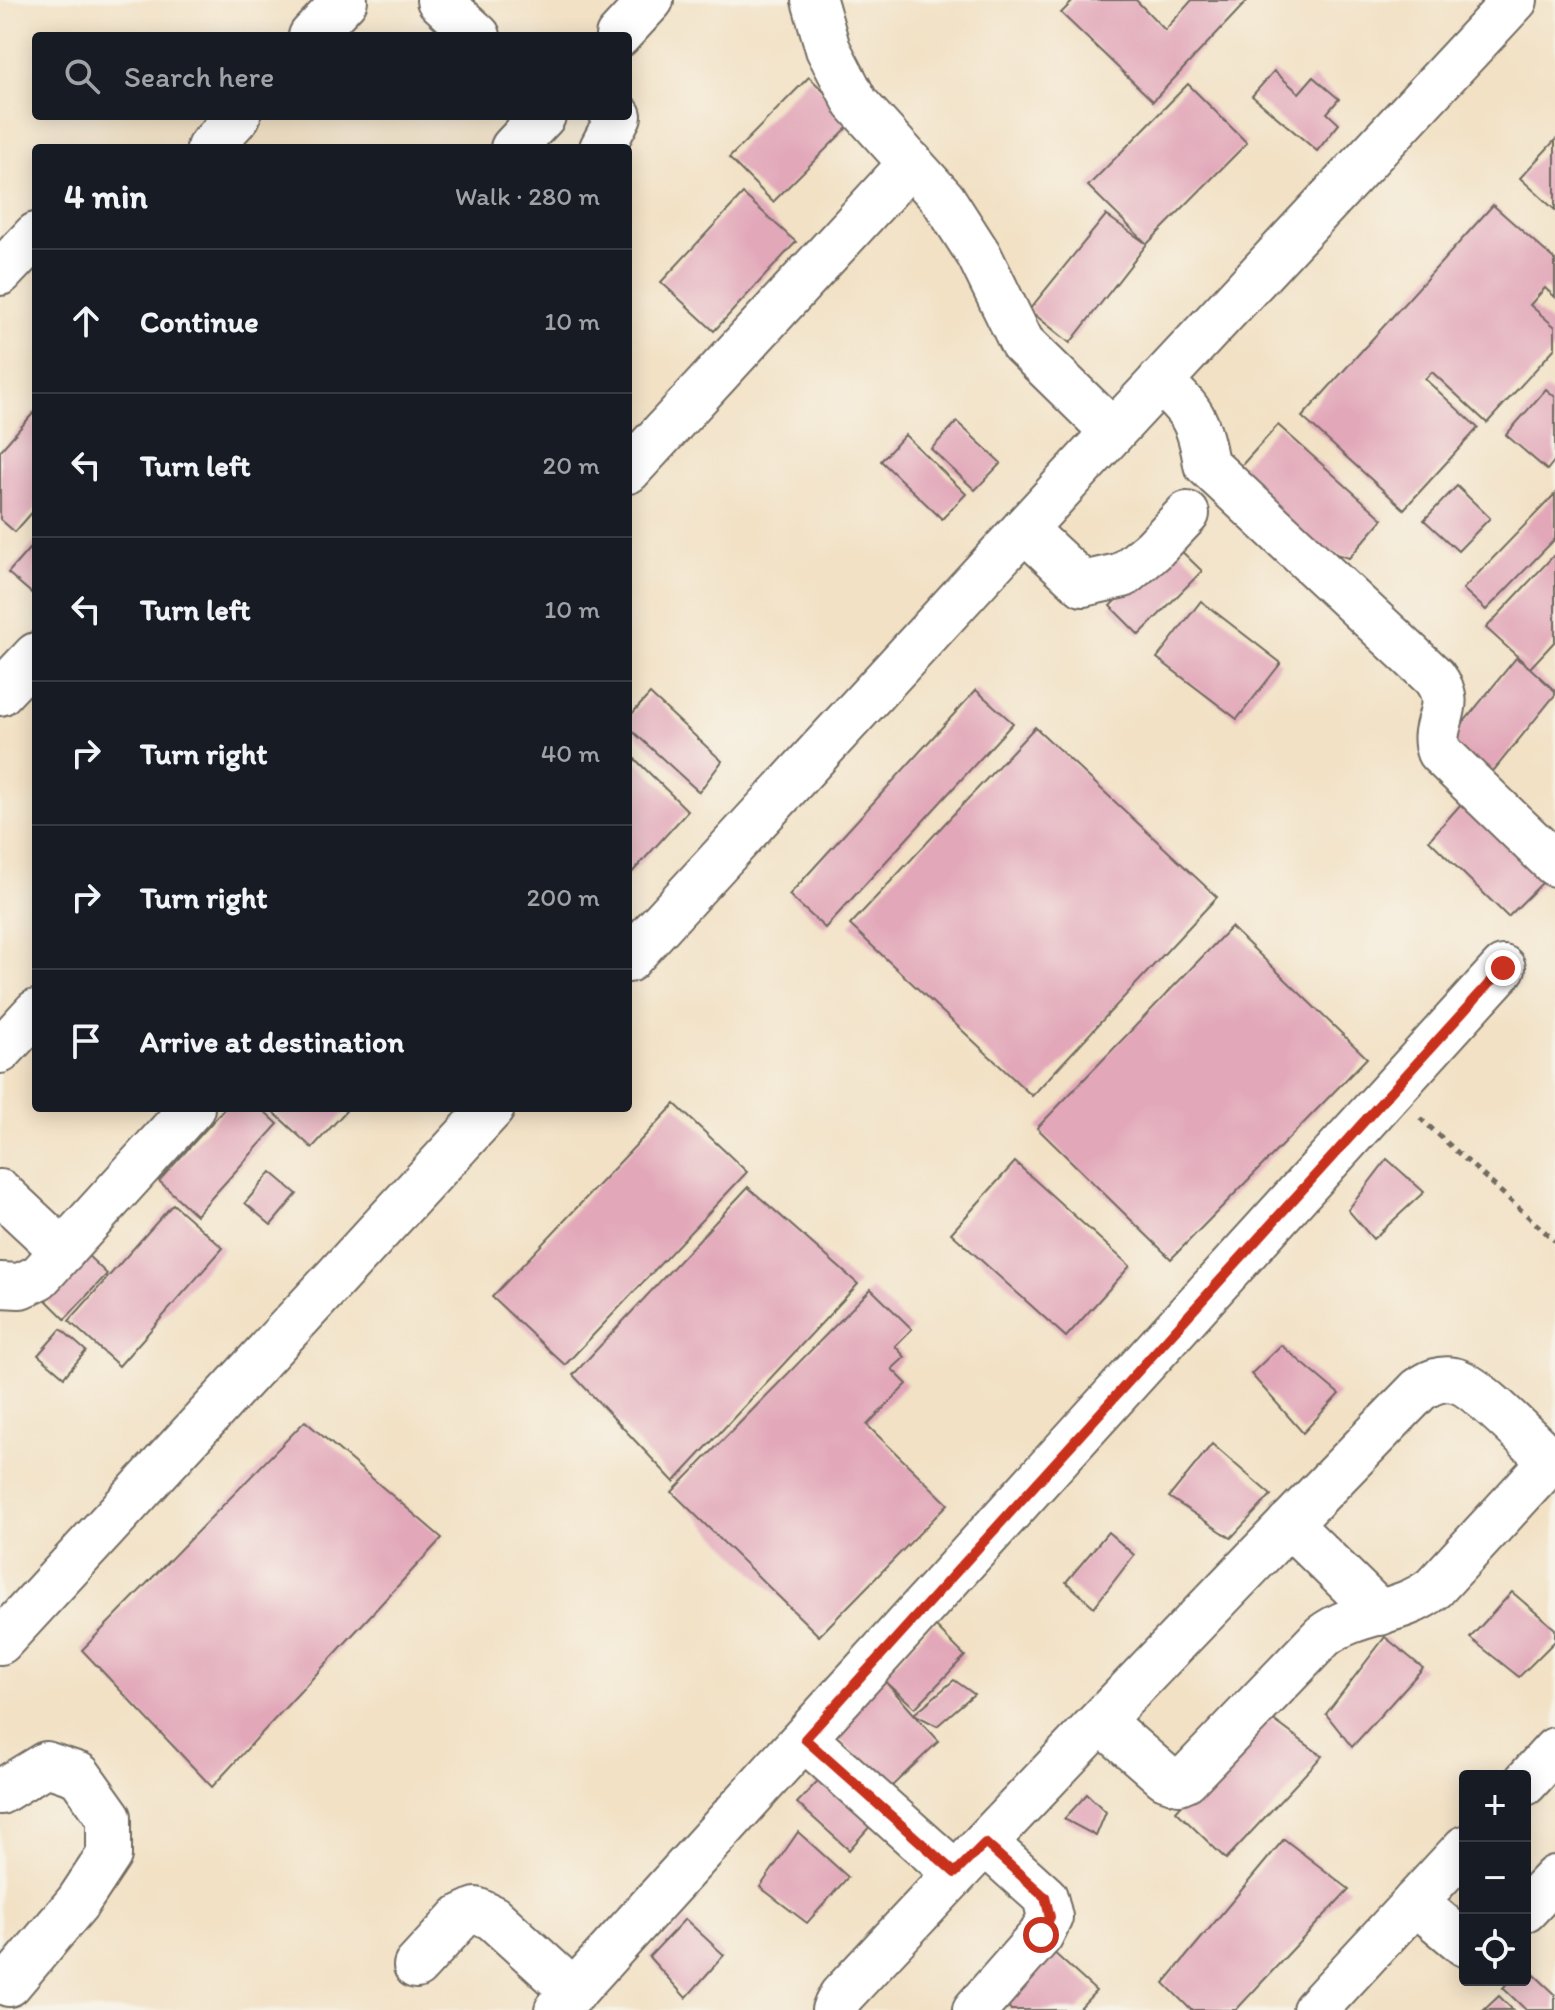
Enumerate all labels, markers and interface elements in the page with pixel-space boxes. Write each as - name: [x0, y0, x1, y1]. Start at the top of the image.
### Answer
- search box: [32, 32, 632, 120]
- icon: search: [60, 54, 104, 98]
- text: Search here: [124, 58, 274, 95]
- text: 4 min: [64, 176, 148, 217]
- text: Walk · 280 m: [455, 180, 600, 212]
- icon: ahead: [64, 299, 108, 343]
- text: Continue: [140, 303, 259, 340]
- text: 10 m: [544, 305, 600, 337]
- icon: left: [64, 443, 108, 487]
- text: Turn left: [140, 447, 251, 484]
- text: 20 m: [543, 449, 600, 481]
- icon: left: [64, 587, 108, 631]
- text: Turn left: [140, 591, 251, 628]
- text: 10 m: [544, 593, 600, 625]
- icon: right: [64, 731, 108, 775]
- text: Turn right: [140, 735, 268, 772]
- text: 40 m: [541, 737, 600, 769]
- icon: right: [64, 875, 108, 919]
- text: Turn right: [140, 879, 268, 916]
- text: 200 m: [527, 881, 600, 913]
- route end: [1485, 950, 1521, 986]
- icon: arrive: [64, 1019, 108, 1063]
- text: Arrive at destination: [140, 1023, 404, 1060]
- map controls: [1459, 1770, 1531, 1986]
- button: +: [1459, 1770, 1531, 1842]
- button: −: [1459, 1842, 1531, 1914]
- button: locate: [1459, 1914, 1531, 1986]
- route start: [1023, 1917, 1059, 1953]

